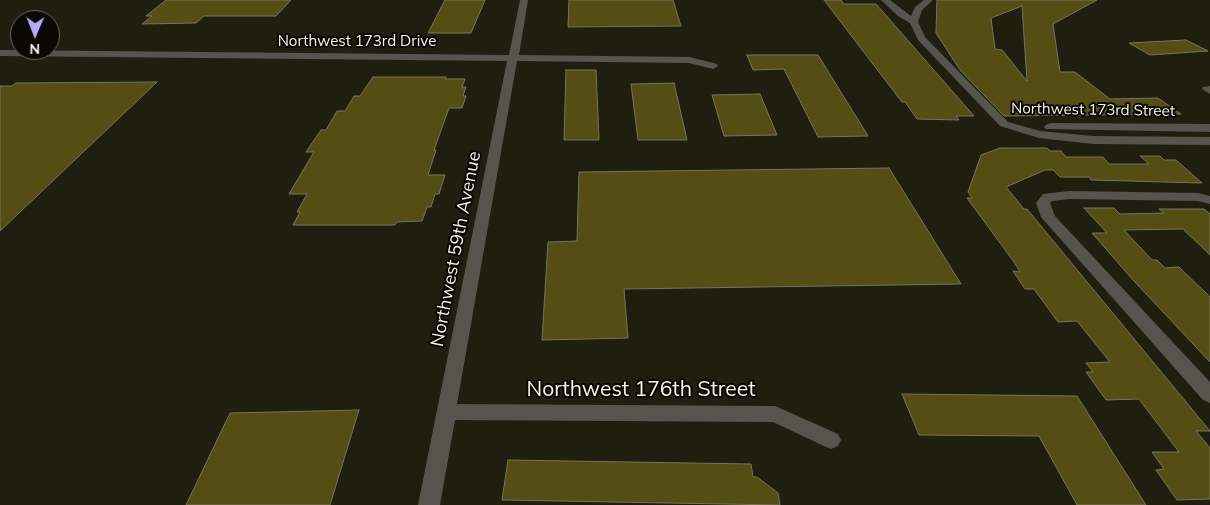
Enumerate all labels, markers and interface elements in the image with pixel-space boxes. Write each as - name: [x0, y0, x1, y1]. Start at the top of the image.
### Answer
- north arrow: [10, 10, 60, 60]
- street label: Northwest 173rd Drive: [278, 32, 436, 50]
- text: N: [29, 40, 40, 58]
- street label: Northwest 173rd Street: [1011, 100, 1175, 120]
- street label: Northwest 59th Avenue: [426, 150, 486, 348]
- street label: Northwest 176th Street: [526, 377, 756, 403]

